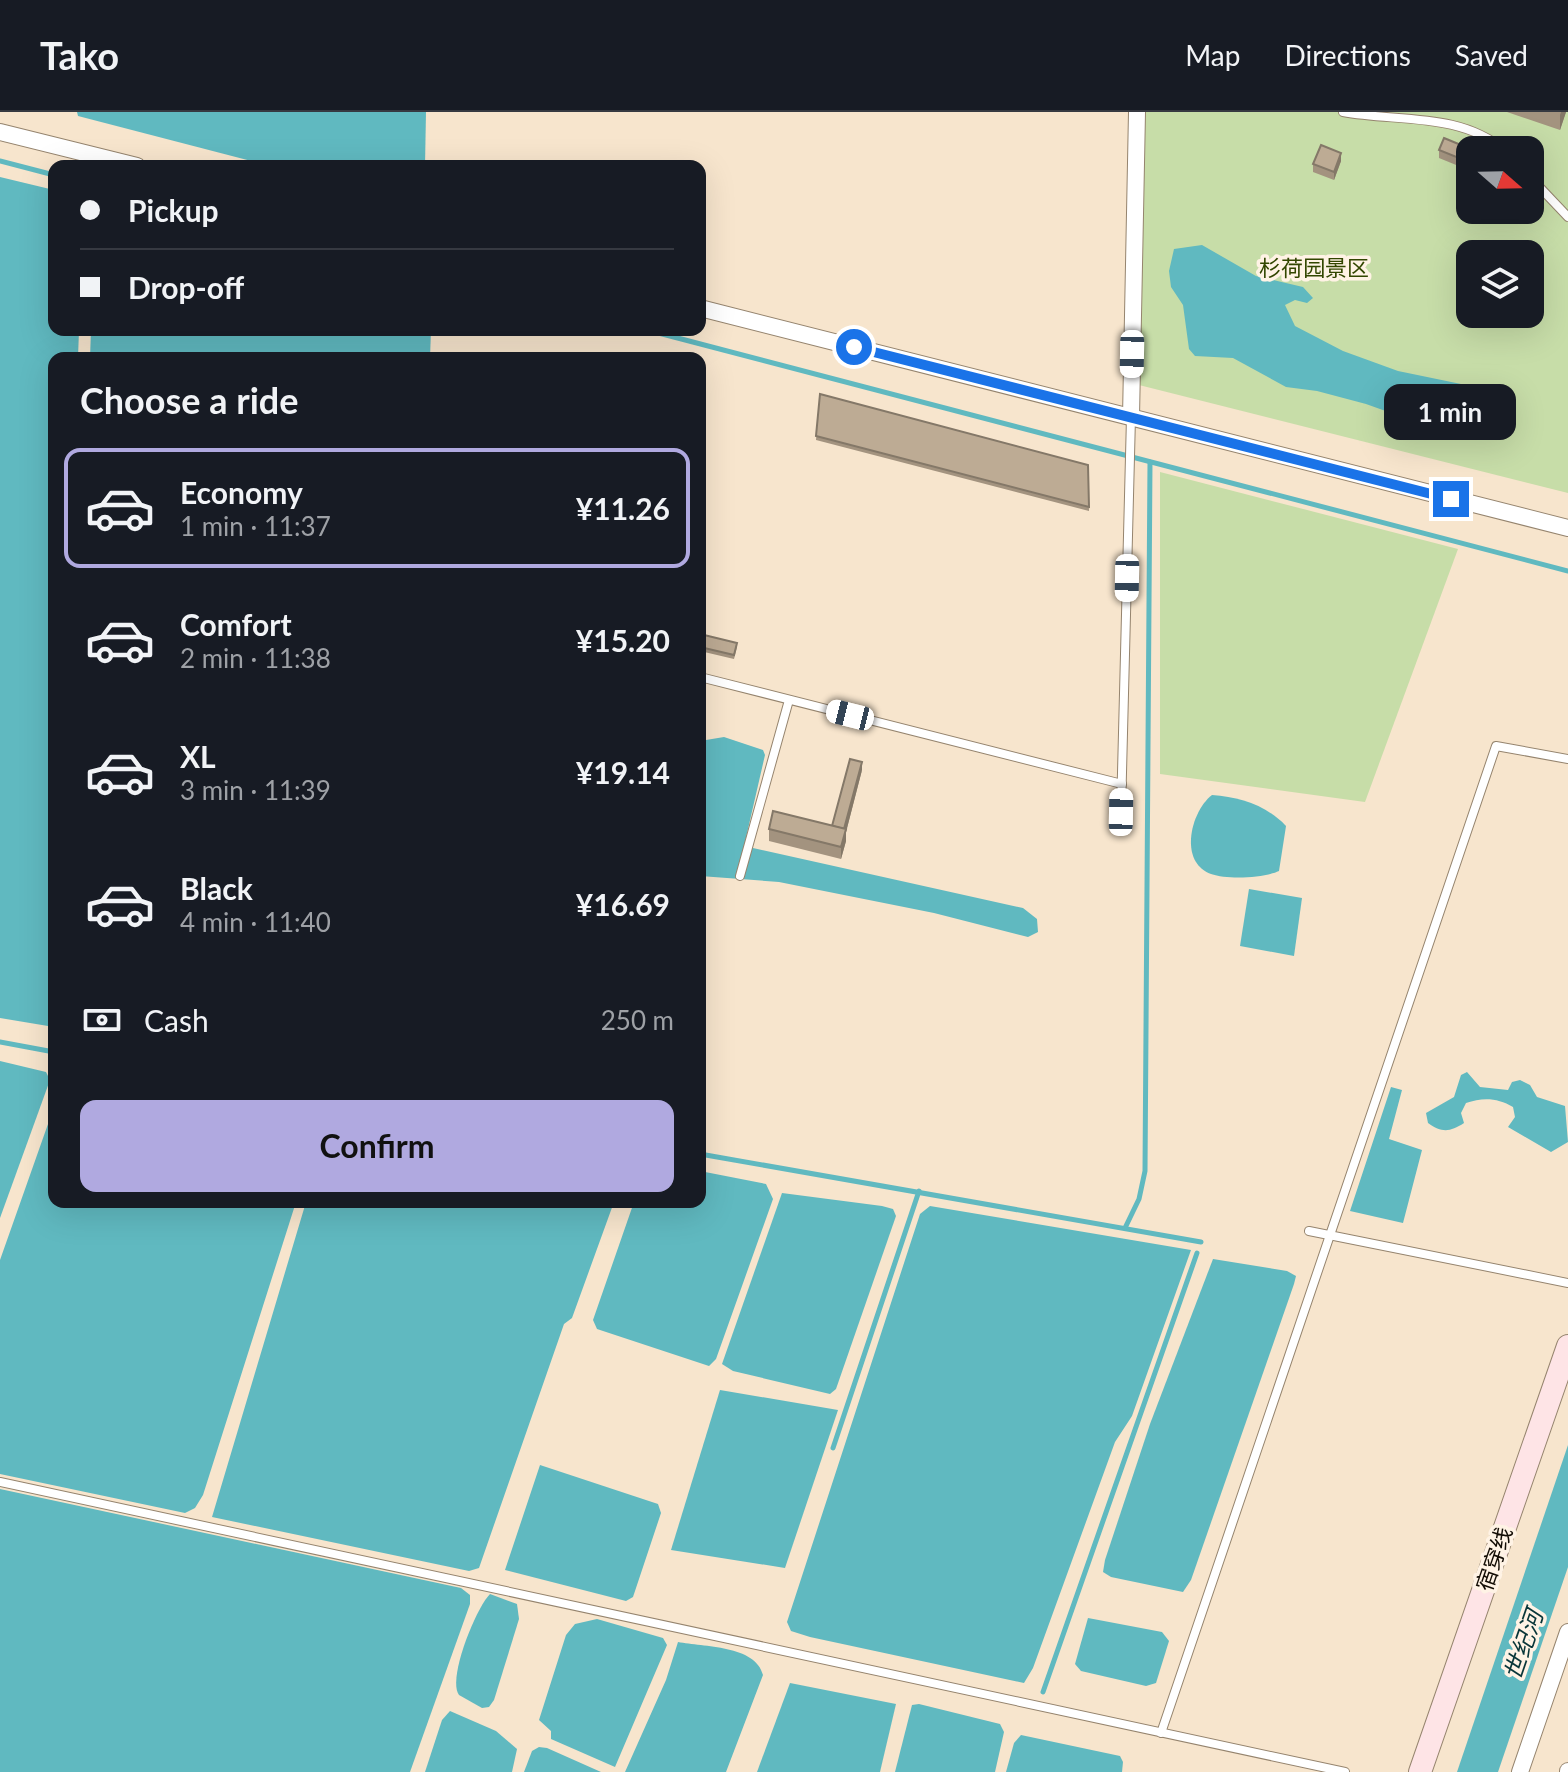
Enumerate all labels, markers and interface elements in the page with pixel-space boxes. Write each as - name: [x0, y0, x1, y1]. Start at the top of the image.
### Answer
- text: Tako: [40, 32, 119, 78]
- text: Map: [1185, 38, 1240, 72]
- text: Directions: [1284, 38, 1411, 72]
- text: Saved: [1455, 38, 1528, 72]
- north arrow: [1456, 136, 1544, 224]
- map controls: [1456, 136, 1544, 328]
- text: Pickup: [128, 192, 219, 228]
- button: layers: [1456, 240, 1544, 328]
- park label: 杉荷园景区: [1259, 254, 1369, 281]
- text: Drop-off: [128, 269, 244, 305]
- route start: [836, 329, 872, 365]
- car: [1120, 330, 1144, 378]
- text: Choose a ride: [80, 378, 299, 422]
- callout: 1 min: [1385, 383, 1517, 439]
- text: 1 min: [1418, 396, 1482, 428]
- icon: car: [84, 472, 156, 544]
- text: Economy: [180, 474, 303, 510]
- route end: [1433, 481, 1469, 517]
- text: ¥11.26: [576, 490, 670, 526]
- text: 1 min · 11:37: [180, 510, 331, 542]
- car: [1115, 554, 1139, 602]
- icon: car: [84, 604, 156, 676]
- text: Comfort: [180, 606, 292, 642]
- text: ¥15.20: [576, 622, 670, 658]
- text: 2 min · 11:38: [180, 642, 331, 674]
- car: [824, 698, 876, 732]
- icon: car: [84, 736, 156, 808]
- text: XL: [180, 738, 216, 774]
- text: ¥19.14: [576, 754, 670, 790]
- text: 3 min · 11:39: [180, 774, 331, 806]
- car: [1109, 788, 1133, 836]
- icon: car: [84, 868, 156, 940]
- text: Black: [180, 870, 253, 906]
- text: ¥16.69: [576, 886, 670, 922]
- text: 4 min · 11:40: [180, 906, 331, 938]
- icon: cash: [80, 998, 124, 1042]
- text: Cash: [144, 1002, 209, 1038]
- text: 250 m: [601, 1004, 674, 1036]
- button: Confirm: [80, 1100, 674, 1192]
- street label: 宿穿线: [1470, 1523, 1517, 1594]
- water label: 世纪河: [1497, 1602, 1549, 1683]

